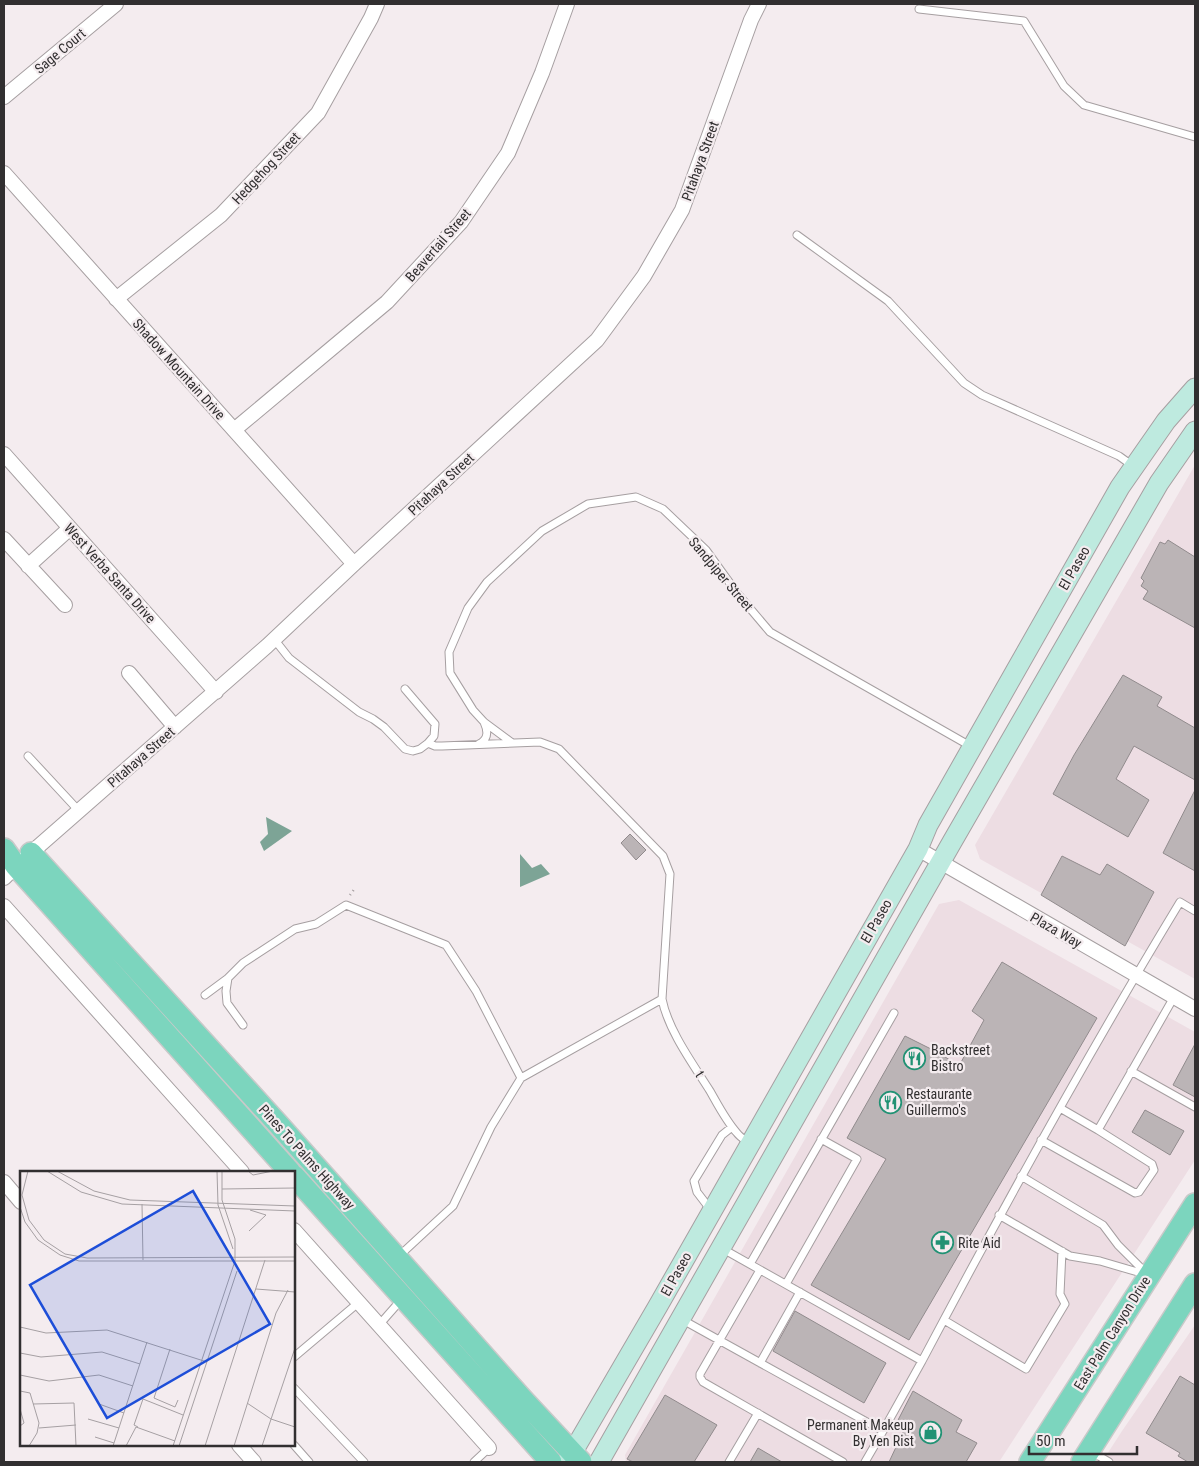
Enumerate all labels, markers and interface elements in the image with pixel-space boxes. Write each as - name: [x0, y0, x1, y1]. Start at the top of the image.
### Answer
- street label: Sage Court: [31, 25, 89, 77]
- street label: Pitahaya Street: [678, 119, 722, 203]
- street label: Hedgehog Street: [229, 129, 303, 207]
- street label: Beavertail Street: [402, 205, 474, 285]
- street label: Shadow Mountain Drive: [130, 315, 229, 423]
- street label: Pitahaya Street: [405, 450, 477, 518]
- street label: West Verba Santa Drive: [61, 520, 159, 626]
- street label: Sandpiper Street: [685, 534, 757, 614]
- street label: El Paseo: [1055, 543, 1093, 593]
- street label: Pitahaya Street: [104, 724, 178, 790]
- street label: El Paseo: [857, 896, 895, 946]
- street label: Plaza Way: [1027, 909, 1085, 951]
- place label: Backstreet Bistro: [931, 1042, 990, 1074]
- restaurant icon: Backstreet Bistro: [903, 1046, 927, 1070]
- street label: t: [692, 1068, 708, 1080]
- place label: Restaurante Guillermo's: [906, 1086, 973, 1118]
- restaurant icon: Restaurante Guillermo's: [878, 1090, 902, 1114]
- street label: Pines To Palms Highway: [256, 1101, 358, 1213]
- inset map: [20, 1171, 295, 1446]
- pharmacy icon: Rite Aid: [930, 1231, 954, 1255]
- place label: Rite Aid: [958, 1235, 1001, 1251]
- street label: El Paseo: [657, 1249, 695, 1299]
- street label: East Palm Canyon Drive: [1071, 1273, 1154, 1393]
- place label: Permanent Makeup By Yen Rist: [807, 1417, 914, 1449]
- shop icon: Permanent Makeup By Yen Rist: [918, 1421, 942, 1445]
- scale bar: [1029, 1424, 1136, 1456]
- text: 50 m: [1036, 1432, 1066, 1450]

